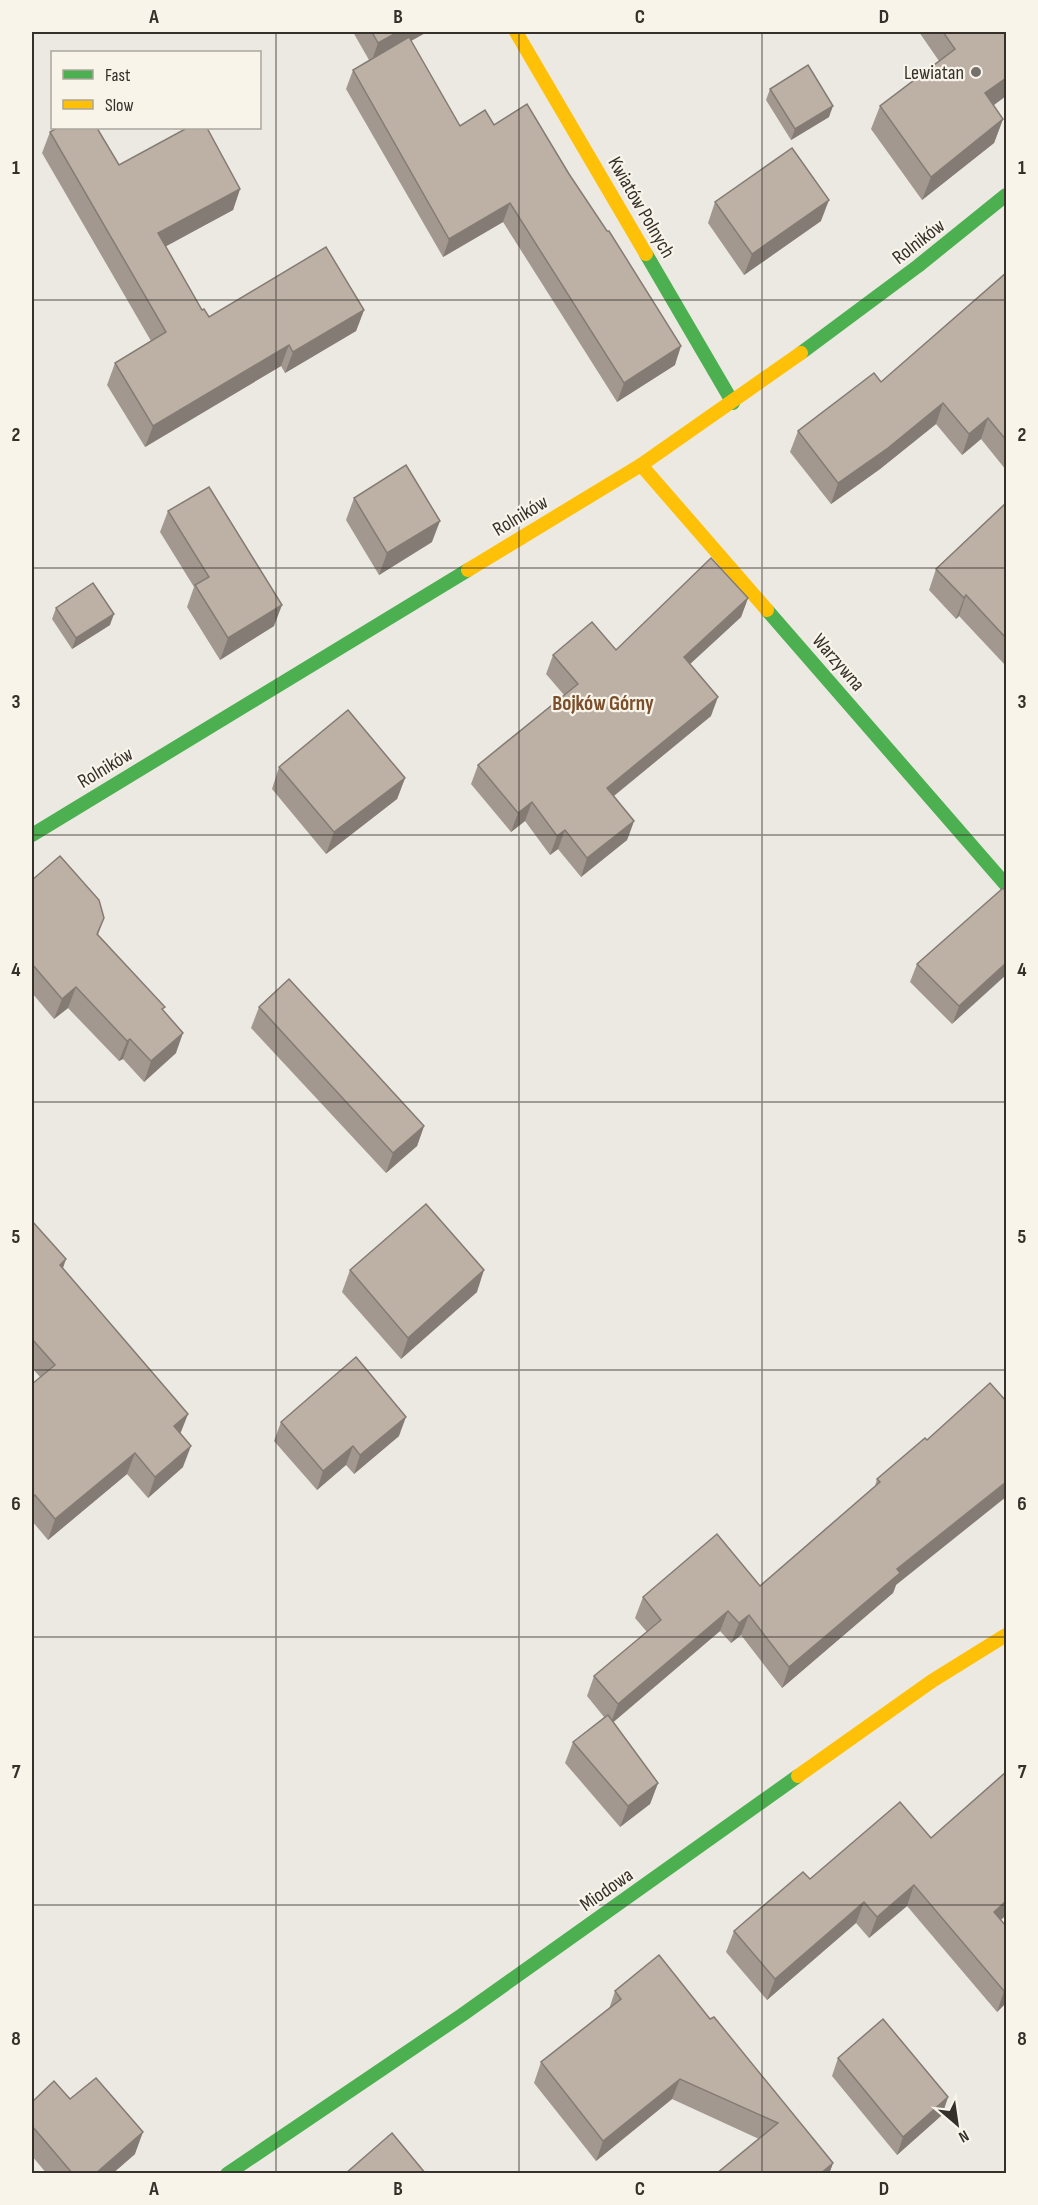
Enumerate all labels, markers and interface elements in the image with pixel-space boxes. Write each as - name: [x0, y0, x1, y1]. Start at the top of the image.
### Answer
- text: A: [148, 5, 159, 29]
- text: B: [393, 5, 403, 29]
- text: C: [635, 5, 645, 29]
- text: D: [879, 5, 889, 29]
- legend: [51, 51, 261, 129]
- place label: Lewiatan: [904, 61, 964, 85]
- text: Fast: [105, 65, 131, 86]
- marker: Lewiatan: [969, 65, 983, 79]
- text: Slow: [105, 95, 134, 116]
- street label: Kwiatów Polnych: [602, 153, 680, 262]
- text: 1: [12, 156, 20, 180]
- text: 1: [1018, 156, 1026, 180]
- street label: Rolników: [888, 214, 950, 270]
- text: 2: [12, 423, 20, 447]
- text: 2: [1018, 423, 1026, 447]
- street label: Rolników: [489, 490, 552, 542]
- street label: Warzywna: [807, 629, 870, 696]
- text: 3: [12, 690, 21, 714]
- text: 3: [1018, 690, 1027, 714]
- district label: Bojków Górny: [552, 691, 654, 716]
- street label: Rolników: [74, 742, 137, 794]
- text: 4: [11, 958, 21, 982]
- text: 4: [1017, 958, 1027, 982]
- text: 5: [12, 1225, 21, 1249]
- text: 5: [1018, 1225, 1027, 1249]
- text: 6: [11, 1492, 21, 1516]
- text: 6: [1017, 1492, 1027, 1516]
- text: 7: [12, 1760, 21, 1784]
- text: 7: [1018, 1760, 1027, 1784]
- street label: Miodowa: [575, 1863, 638, 1917]
- text: 8: [11, 2027, 21, 2051]
- text: 8: [1017, 2027, 1027, 2051]
- north arrow: [927, 2094, 987, 2154]
- text: N: [955, 2125, 972, 2146]
- text: A: [148, 2177, 159, 2201]
- text: B: [393, 2177, 403, 2201]
- text: C: [635, 2177, 645, 2201]
- text: D: [879, 2177, 889, 2201]

